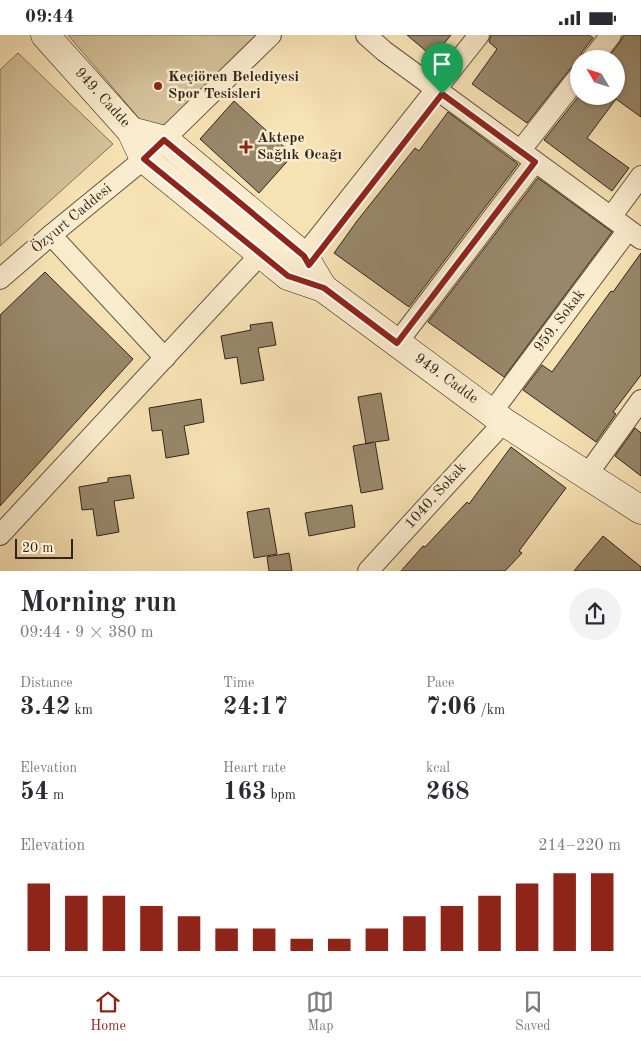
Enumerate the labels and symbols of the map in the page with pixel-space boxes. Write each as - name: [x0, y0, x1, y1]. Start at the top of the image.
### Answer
- pin: [421, 43, 463, 94]
- north arrow: [570, 50, 625, 105]
- street label: 949. Cadde: [71, 65, 133, 131]
- place label: Keçiören Belediyesi Spor Tesisleri: [168, 70, 299, 102]
- marker: Keçiören Belediyesi Spor Tesisleri: [152, 80, 164, 92]
- place label: Aktepe Sağlık Ocağı: [257, 131, 342, 163]
- marker: Aktepe Sağlık Ocağı: [239, 140, 253, 154]
- street label: Özyurt Caddesi: [27, 179, 115, 257]
- street label: 959. Sokak: [532, 287, 588, 355]
- street label: 949. Cadde: [411, 351, 481, 407]
- street label: 1040. Sokak: [403, 460, 469, 532]
- scale bar: [15, 536, 72, 559]

